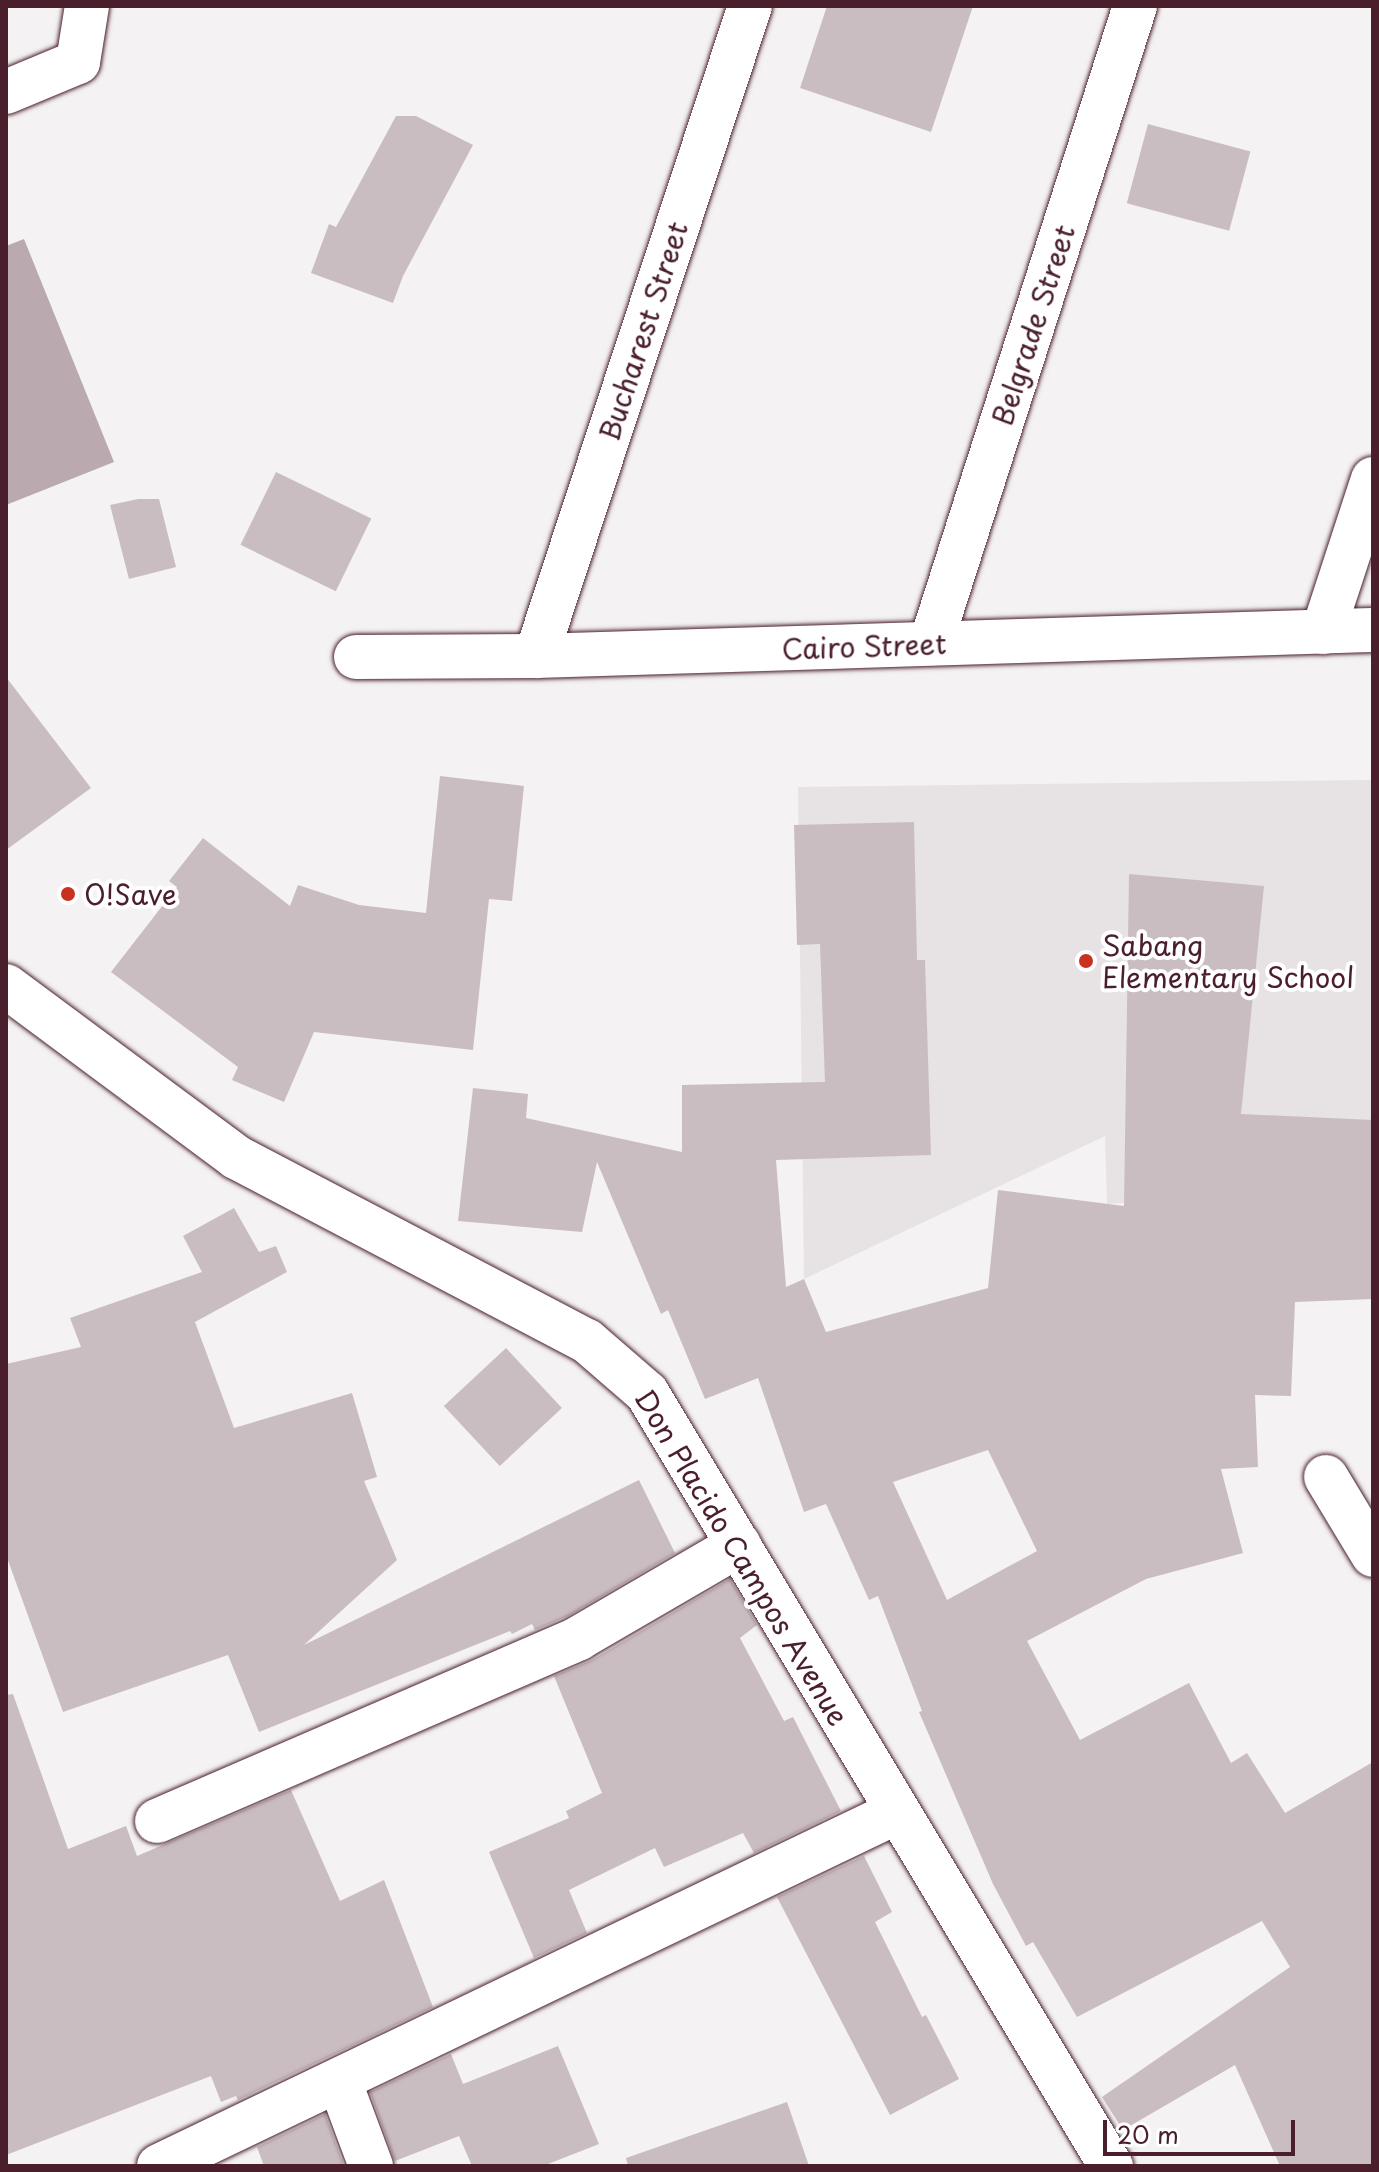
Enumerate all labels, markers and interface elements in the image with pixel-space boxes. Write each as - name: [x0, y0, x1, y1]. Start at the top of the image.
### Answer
- street label: Bucharest Street: [592, 218, 694, 444]
- street label: Belgrade Street: [985, 220, 1081, 430]
- street label: Cairo Street: [780, 626, 948, 666]
- place label: O!Save: [84, 877, 177, 911]
- marker: O!Save: [59, 885, 77, 903]
- place label: Sabang Elementary School: [1102, 928, 1354, 994]
- marker: Sabang Elementary School: [1077, 952, 1095, 970]
- street label: Don Placido Campos Avenue: [629, 1385, 855, 1729]
- scale bar: [1107, 2104, 1299, 2154]
- text: 20 m: [1117, 2116, 1179, 2152]

